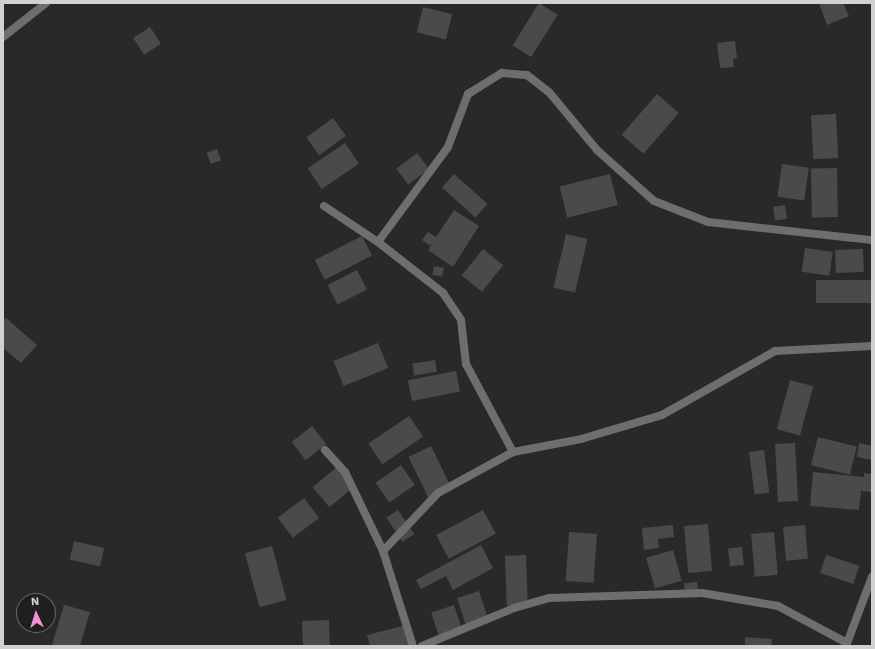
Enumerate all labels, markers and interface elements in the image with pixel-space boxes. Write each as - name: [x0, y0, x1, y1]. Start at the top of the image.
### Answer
- north arrow: [16, 593, 56, 633]
- text: N: [31, 595, 40, 608]

